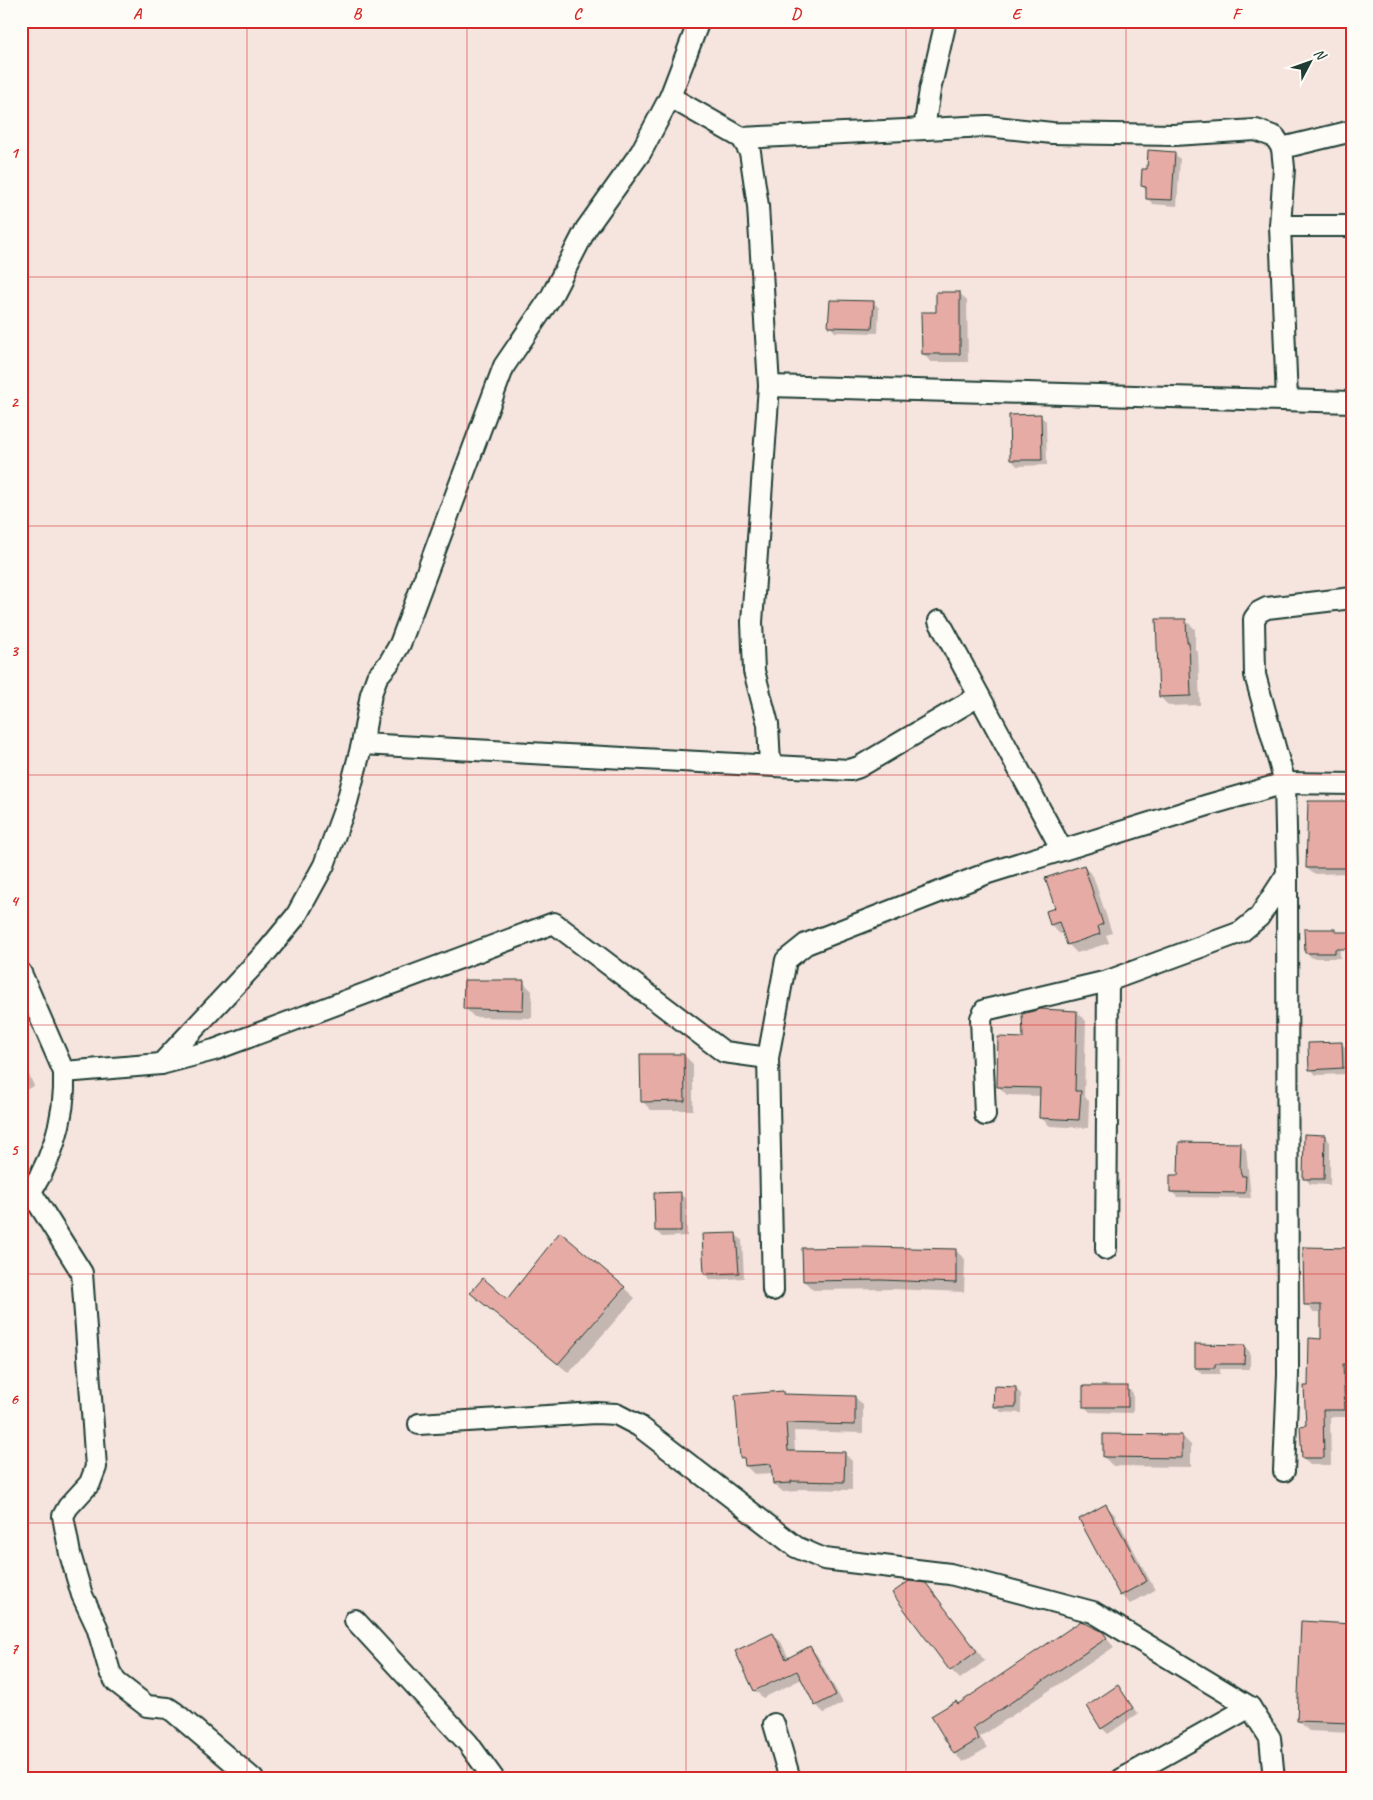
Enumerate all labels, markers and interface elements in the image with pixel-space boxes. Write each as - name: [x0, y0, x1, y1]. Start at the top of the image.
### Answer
- text: A: [133, 4, 143, 24]
- text: B: [353, 4, 363, 24]
- text: C: [573, 4, 583, 24]
- text: D: [791, 4, 802, 24]
- text: E: [1012, 4, 1023, 24]
- text: F: [1232, 4, 1243, 24]
- north arrow: [1286, 38, 1336, 88]
- text: N: [1310, 45, 1330, 64]
- text: 1: [10, 143, 19, 163]
- text: 2: [10, 392, 19, 412]
- text: 3: [10, 641, 19, 661]
- text: 4: [10, 891, 19, 911]
- text: 5: [11, 1140, 20, 1160]
- text: 6: [10, 1389, 19, 1409]
- text: 7: [10, 1639, 19, 1659]

